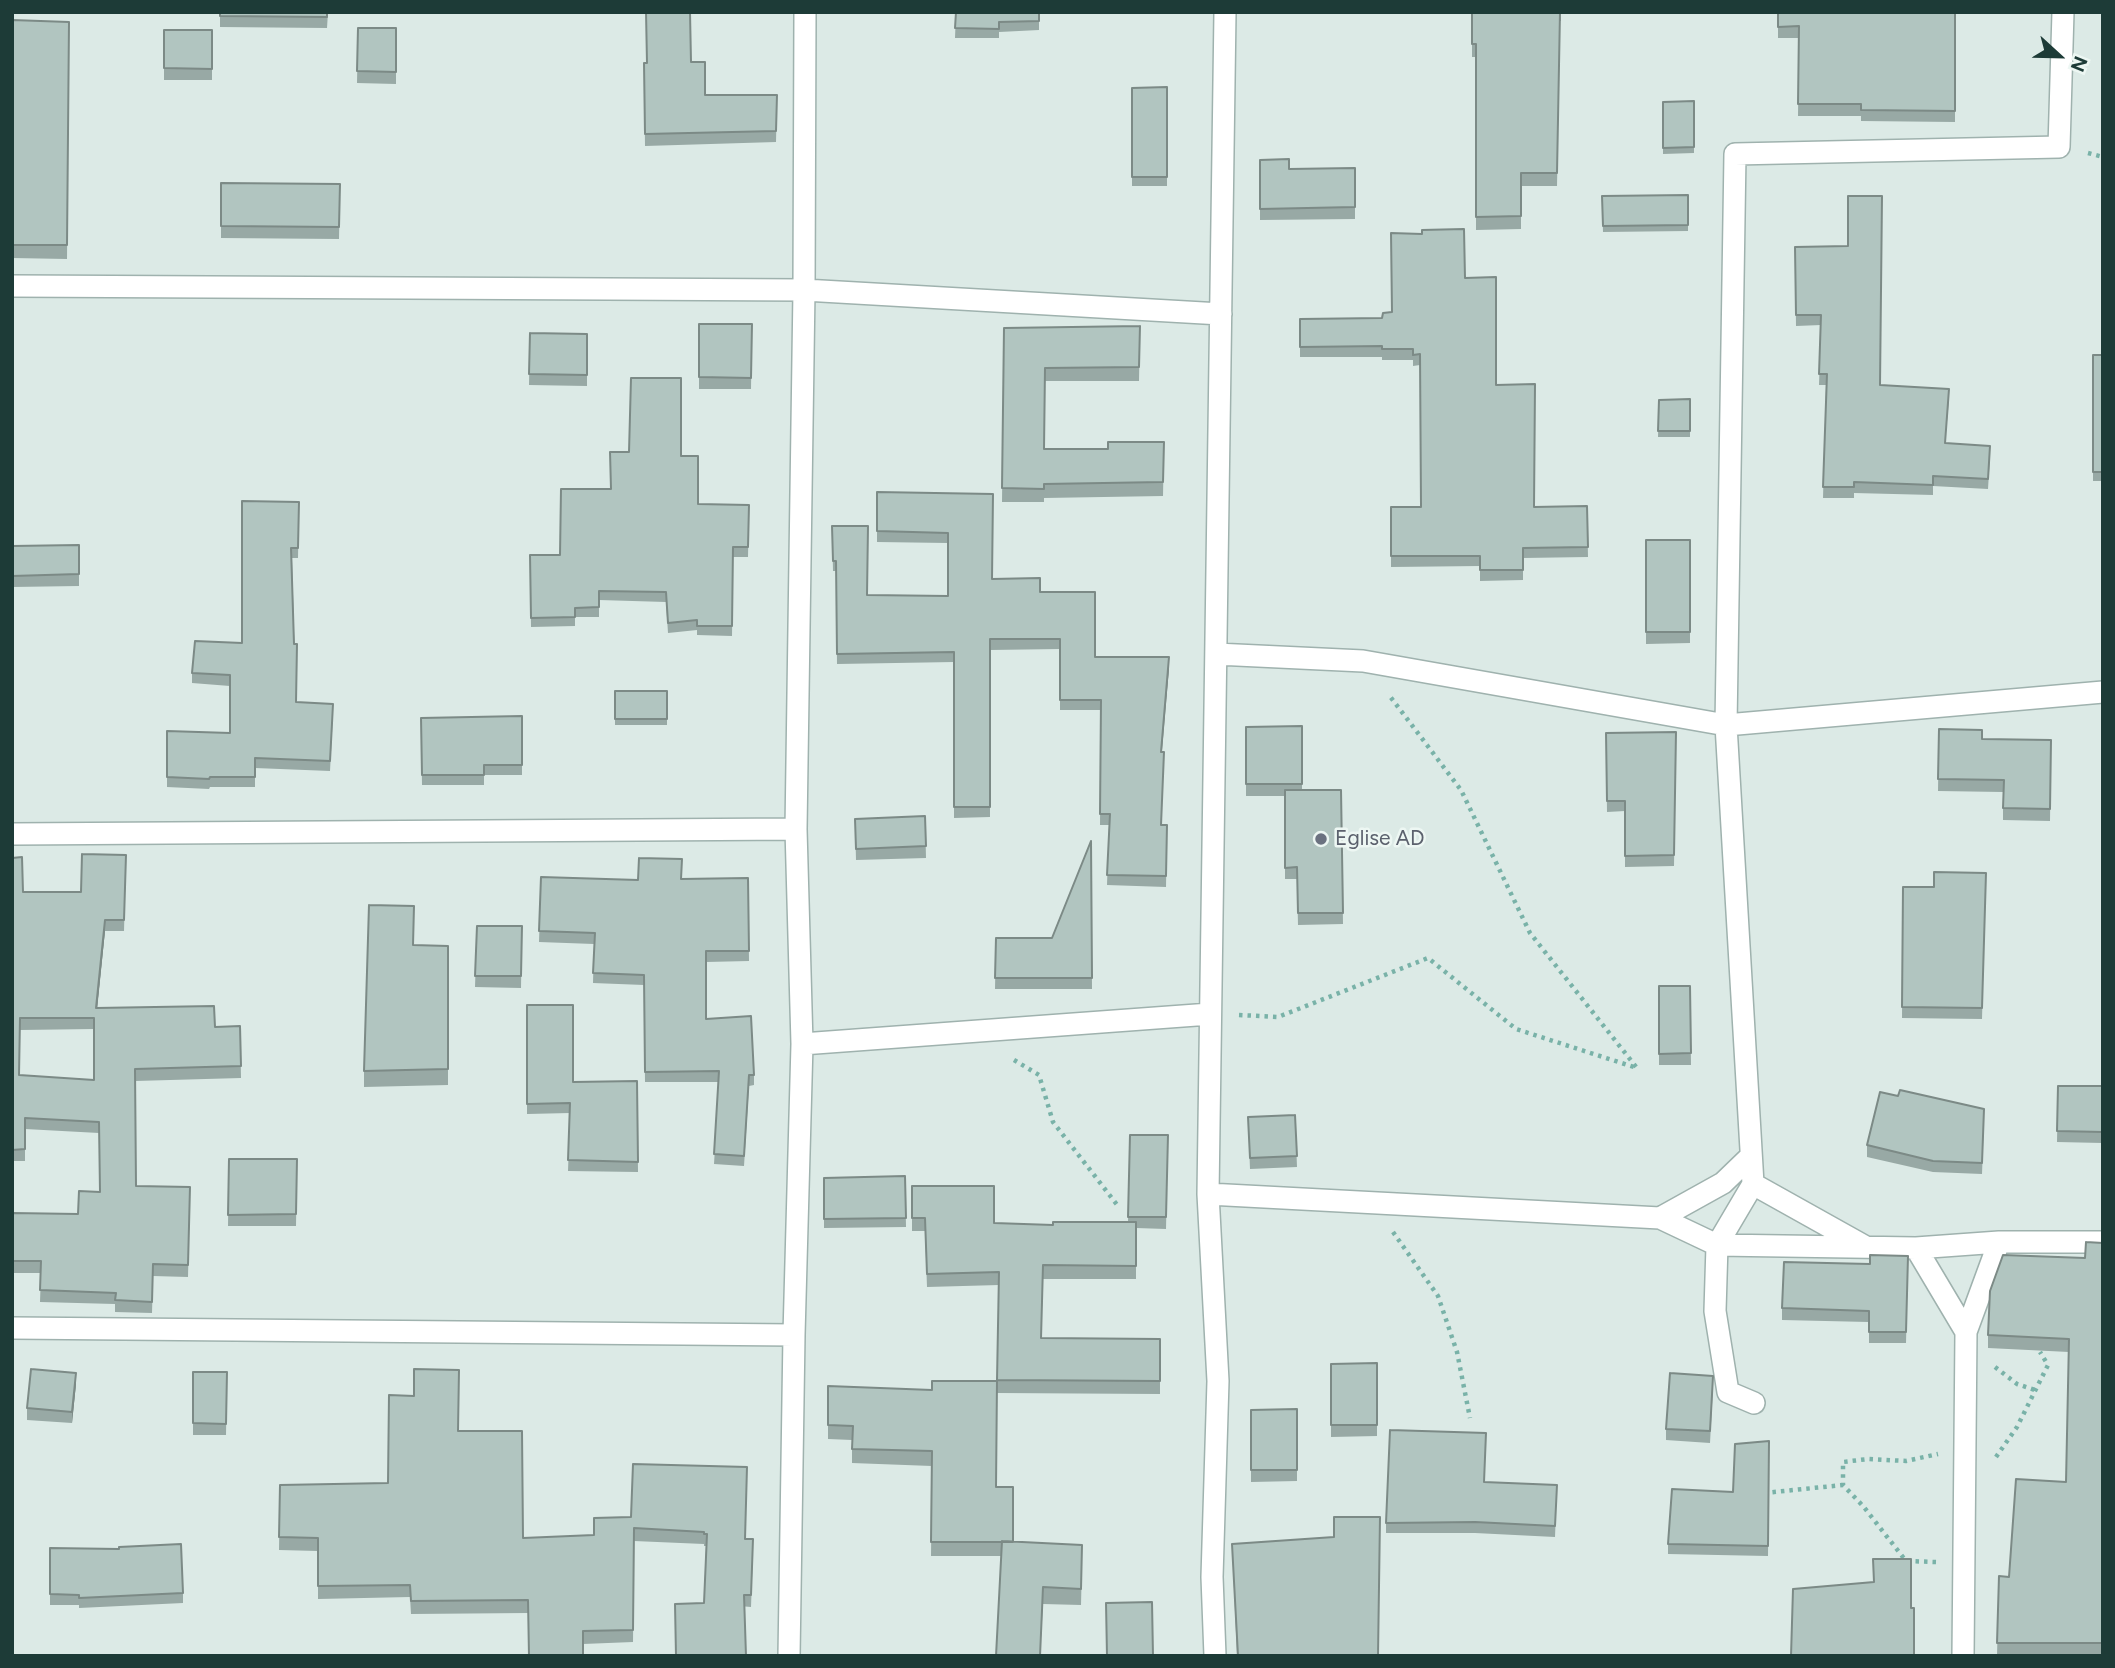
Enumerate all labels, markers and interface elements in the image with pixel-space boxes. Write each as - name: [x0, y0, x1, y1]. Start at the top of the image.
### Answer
- north arrow: [2024, 21, 2094, 91]
- text: N: [2066, 53, 2092, 75]
- place label: Eglise AD: [1335, 826, 1424, 852]
- marker: Eglise AD: [1313, 831, 1329, 847]

